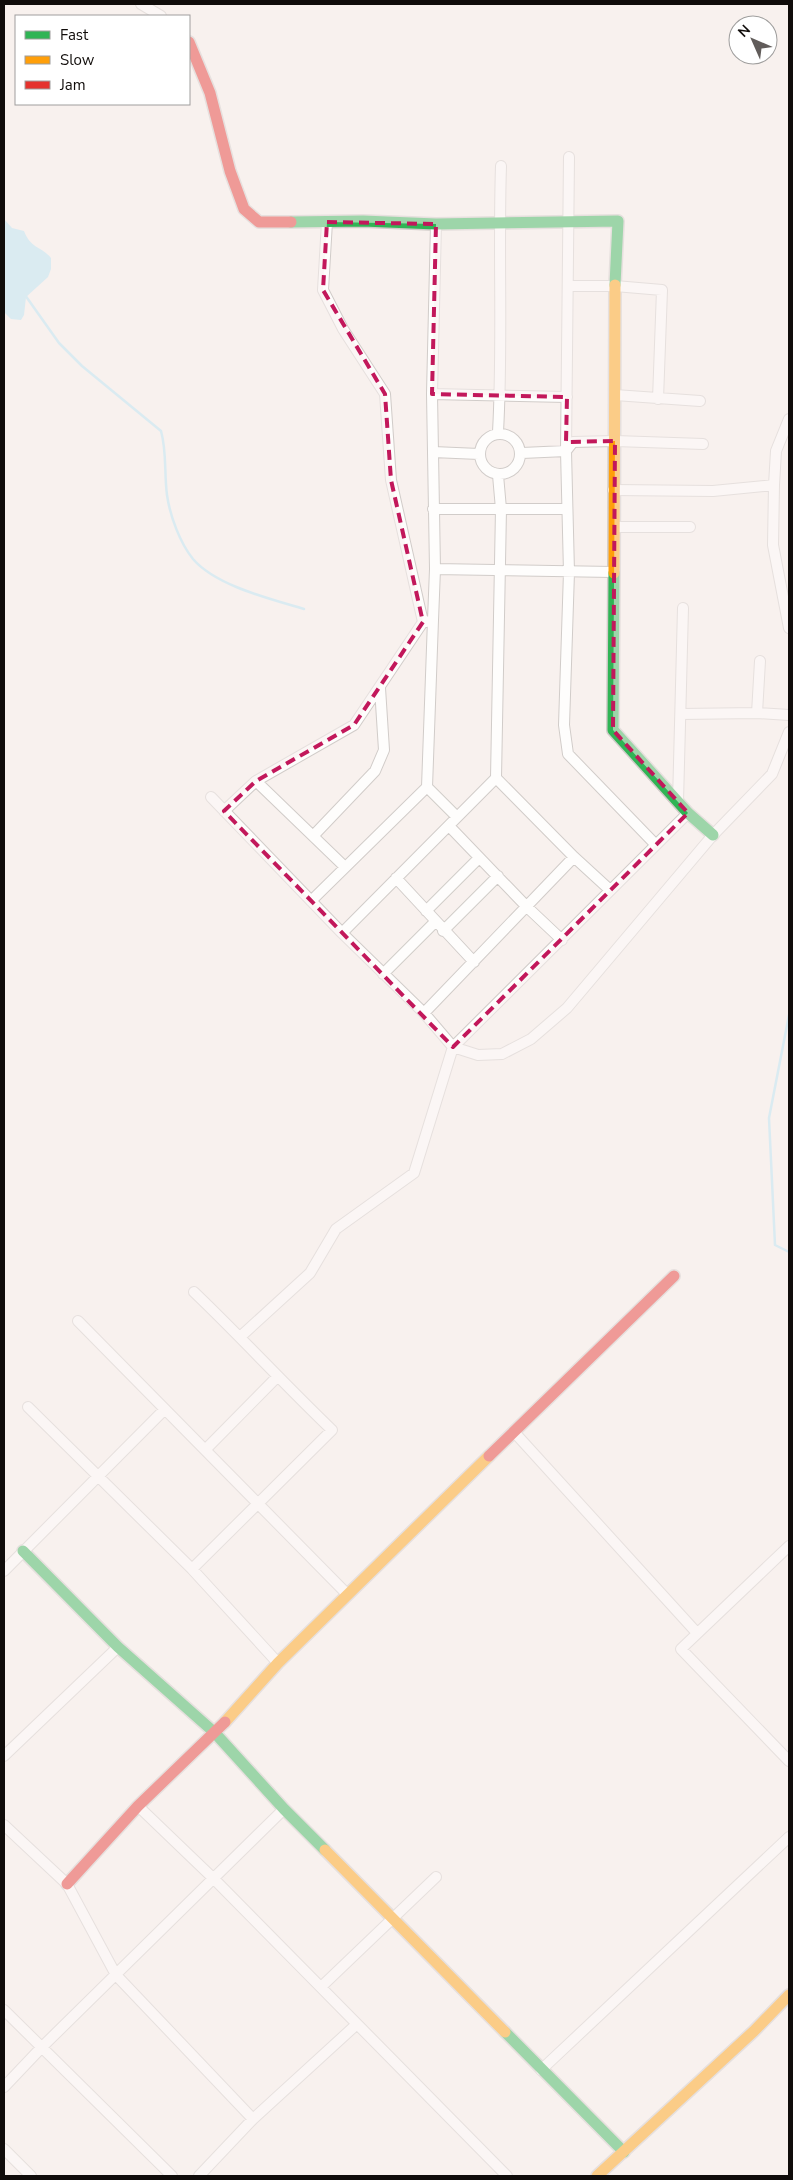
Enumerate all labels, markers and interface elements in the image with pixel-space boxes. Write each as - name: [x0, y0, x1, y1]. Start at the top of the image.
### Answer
- legend: [15, 15, 190, 105]
- north arrow: [728, 15, 778, 65]
- text: N: [734, 21, 755, 42]
- text: Fast: [60, 25, 89, 45]
- text: Slow: [60, 50, 95, 70]
- text: Jam: [59, 75, 86, 95]

